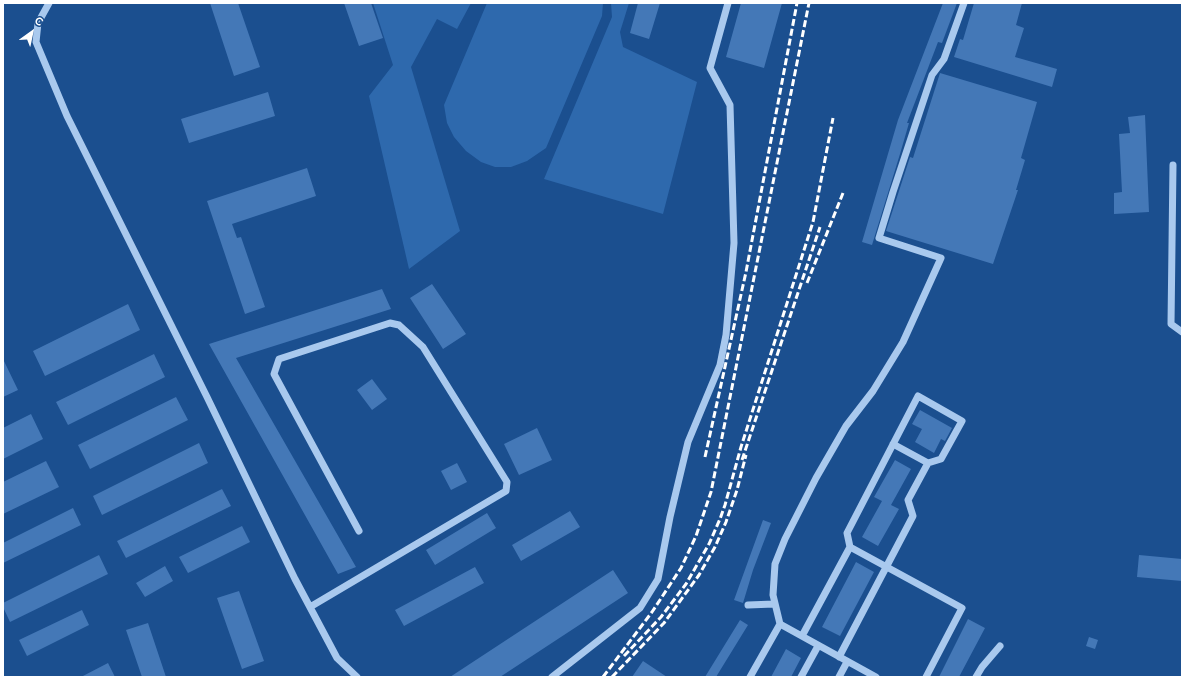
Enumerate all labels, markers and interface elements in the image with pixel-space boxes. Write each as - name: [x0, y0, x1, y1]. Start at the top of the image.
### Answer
- north arrow: [12, 12, 52, 52]
- text: С: [32, 14, 46, 29]

